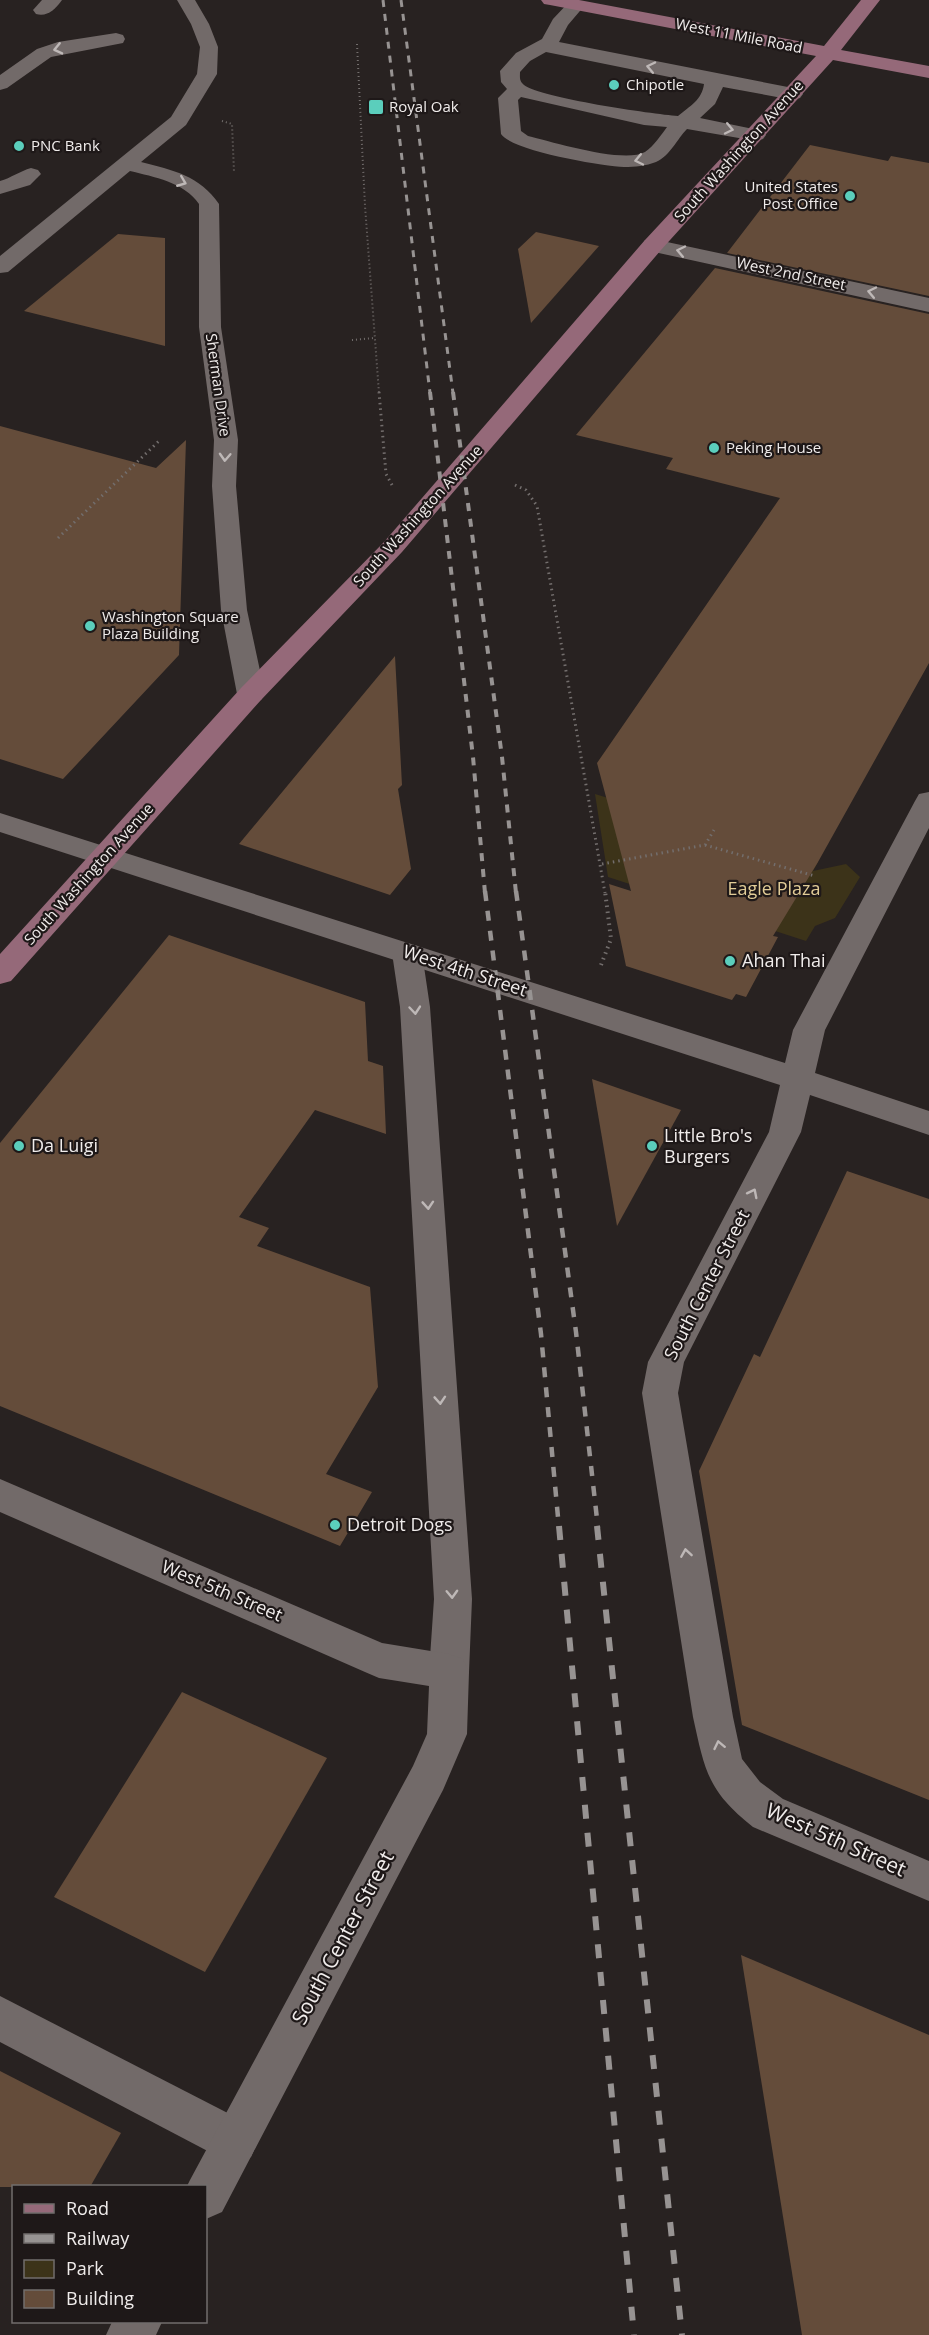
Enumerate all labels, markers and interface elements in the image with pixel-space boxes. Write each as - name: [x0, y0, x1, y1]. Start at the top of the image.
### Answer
- street label: West 11 Mile Road: [674, 13, 804, 57]
- one-way arrow: [53, 42, 63, 55]
- one-way arrow: [646, 61, 656, 74]
- place label: Chipotle: [626, 74, 684, 94]
- street label: South Washington Avenue: [669, 75, 807, 225]
- marker: Chipotle: [607, 78, 621, 92]
- place label: Royal Oak: [389, 96, 459, 116]
- marker: Royal Oak: [367, 98, 385, 116]
- one-way arrow: [724, 122, 734, 135]
- place label: PNC Bank: [31, 135, 100, 155]
- marker: PNC Bank: [12, 139, 26, 153]
- one-way arrow: [634, 153, 644, 166]
- one-way arrow: [176, 175, 187, 187]
- place label: United States Post Office: [744, 176, 838, 213]
- marker: United States Post Office: [843, 189, 857, 203]
- one-way arrow: [677, 245, 687, 258]
- street label: West 2nd Street: [735, 252, 848, 294]
- one-way arrow: [867, 287, 877, 300]
- street label: Sherman Drive: [202, 332, 236, 438]
- place label: Peking House: [726, 437, 821, 457]
- street label: South Washington Avenue: [348, 440, 486, 590]
- marker: Peking House: [707, 441, 721, 455]
- one-way arrow: [219, 453, 232, 462]
- place label: Washington Square Plaza Building: [102, 606, 239, 643]
- marker: Washington Square Plaza Building: [83, 619, 97, 633]
- street label: South Washington Avenue: [19, 798, 157, 948]
- park label: Eagle Plaza: [728, 876, 820, 900]
- street label: West 4th Street: [400, 939, 530, 1001]
- place label: Ahan Thai: [742, 948, 826, 972]
- marker: Ahan Thai: [723, 954, 737, 968]
- one-way arrow: [408, 1006, 421, 1015]
- place label: Little Bro's Burgers: [664, 1123, 752, 1168]
- place label: Da Luigi: [31, 1133, 98, 1157]
- marker: Da Luigi: [12, 1139, 26, 1153]
- marker: Little Bro's Burgers: [645, 1139, 659, 1153]
- one-way arrow: [746, 1188, 758, 1199]
- one-way arrow: [421, 1201, 434, 1210]
- street label: South Center Street: [658, 1206, 754, 1364]
- one-way arrow: [433, 1395, 446, 1404]
- place label: Detroit Dogs: [347, 1512, 453, 1536]
- marker: Detroit Dogs: [328, 1518, 342, 1532]
- one-way arrow: [680, 1549, 693, 1559]
- street label: West 5th Street: [158, 1554, 286, 1626]
- one-way arrow: [446, 1590, 458, 1599]
- one-way arrow: [714, 1741, 727, 1751]
- street label: West 5th Street: [762, 1796, 911, 1883]
- street label: South Center Street: [285, 1846, 400, 2029]
- legend: [12, 2185, 207, 2323]
- text: Road: [66, 2196, 109, 2220]
- text: Railway: [66, 2226, 130, 2250]
- text: Park: [66, 2256, 104, 2280]
- text: Building: [66, 2286, 134, 2310]

